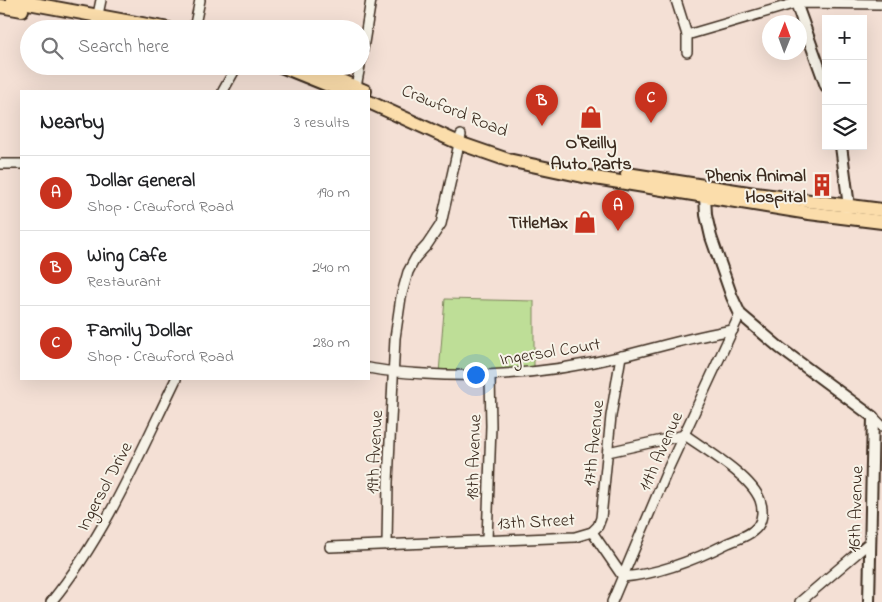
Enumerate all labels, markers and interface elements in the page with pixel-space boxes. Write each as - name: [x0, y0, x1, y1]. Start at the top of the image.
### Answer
- north arrow: [762, 15, 807, 60]
- map controls: [822, 15, 867, 150]
- button: +: [822, 15, 867, 60]
- search box: [20, 20, 370, 75]
- icon: search: [38, 34, 66, 62]
- text: Search here: [78, 34, 169, 61]
- button: −: [822, 60, 867, 105]
- street label: Crawford Road: [397, 79, 511, 145]
- pin: C: [635, 82, 667, 123]
- pin: B: [526, 85, 558, 126]
- shop icon: O'Reilly Auto Parts: [578, 104, 604, 130]
- button: layers: [822, 105, 867, 150]
- text: Nearby: [40, 108, 104, 138]
- text: 3 results: [294, 111, 350, 135]
- place label: O'Reilly Auto Parts: [550, 131, 632, 178]
- place label: Phenix Animal Hospital: [705, 164, 806, 211]
- text: Dollar General: [87, 168, 195, 195]
- building icon: Phenix Animal Hospital: [809, 172, 835, 198]
- text: A: [51, 181, 61, 205]
- text: 190 m: [317, 181, 350, 205]
- pin: A: [602, 190, 634, 231]
- text: Shop · Crawford Road: [87, 195, 234, 219]
- shop icon: TitleMax: [572, 209, 598, 235]
- place label: TitleMax: [509, 211, 568, 237]
- text: Wing Cafe: [87, 243, 167, 270]
- text: B: [51, 256, 61, 280]
- text: 240 m: [312, 256, 350, 280]
- text: Restaurant: [87, 270, 161, 294]
- text: Family Dollar: [87, 318, 192, 345]
- text: C: [52, 331, 60, 355]
- text: 280 m: [313, 331, 350, 355]
- street label: Ingersol Court: [498, 332, 603, 375]
- text: Shop · Crawford Road: [87, 345, 234, 369]
- your location: [463, 362, 489, 388]
- street label: 17th Avenue: [578, 398, 613, 487]
- street label: 11th Avenue: [633, 407, 691, 496]
- street label: 19th Avenue: [361, 409, 391, 495]
- street label: 18th Avenue: [461, 413, 490, 500]
- street label: Ingersol Drive: [71, 437, 142, 537]
- street label: 16th Avenue: [842, 464, 872, 553]
- street label: 13th Street: [497, 508, 576, 538]

